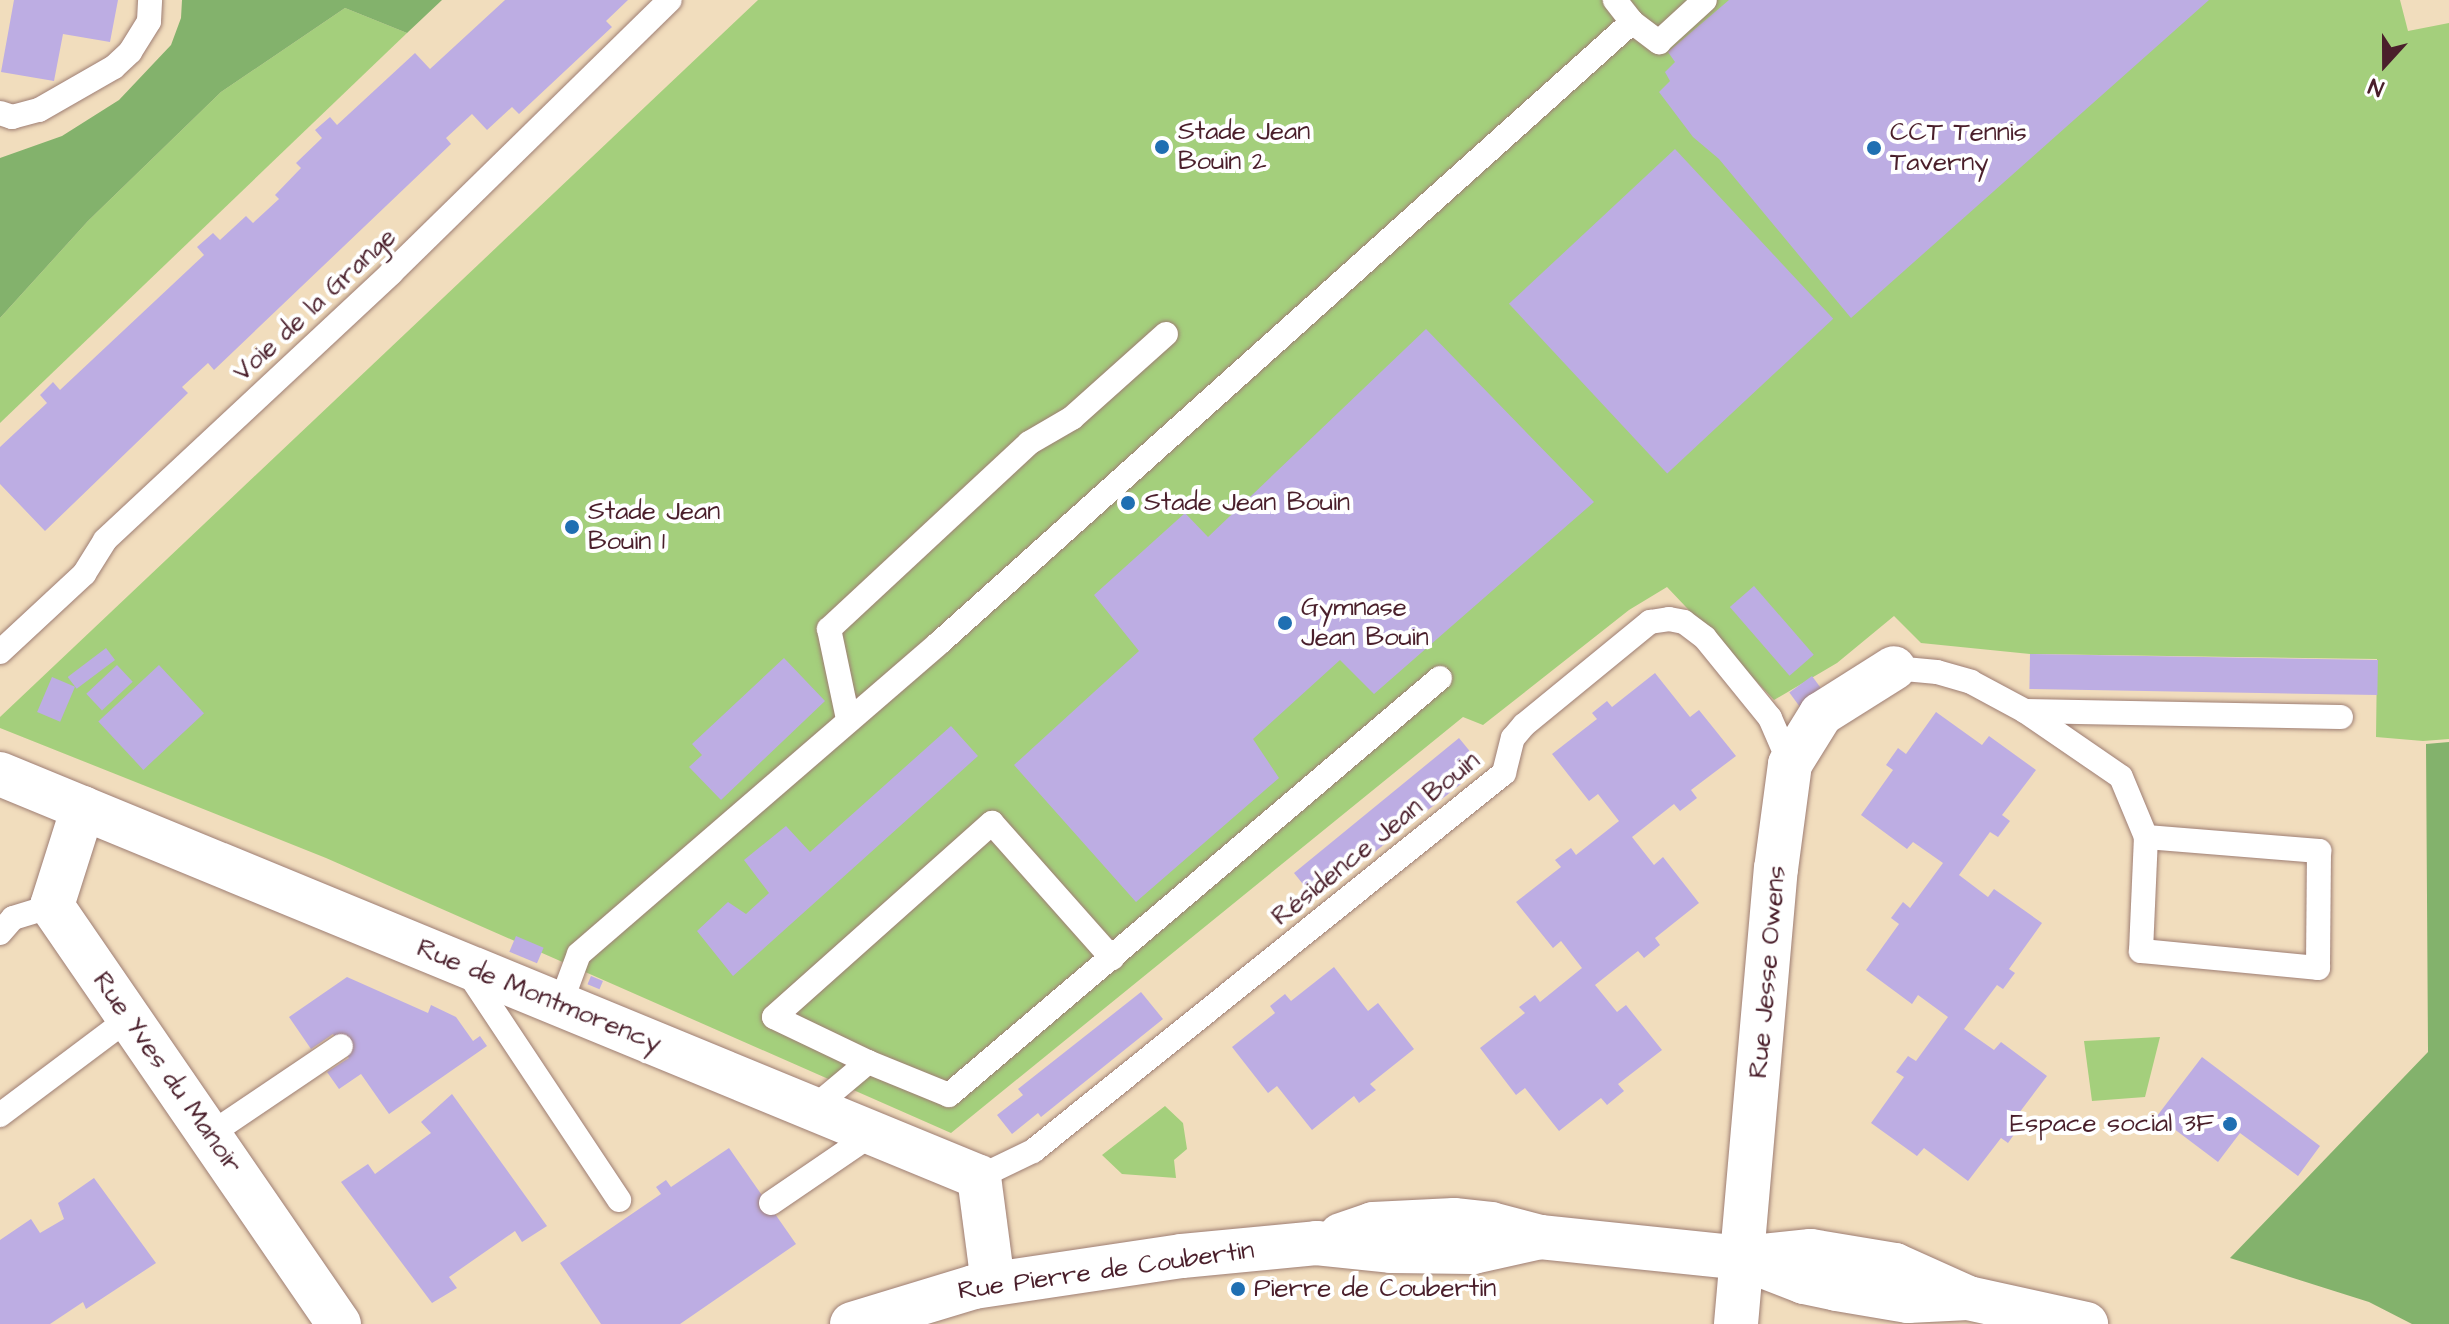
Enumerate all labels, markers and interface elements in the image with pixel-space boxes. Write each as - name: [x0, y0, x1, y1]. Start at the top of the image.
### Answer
- north arrow: [2345, 24, 2425, 104]
- text: N: [2364, 70, 2388, 104]
- place label: Stade Jean Bouin 2: [1178, 116, 1310, 178]
- place label: CCT Tennis Taverny: [1890, 117, 2027, 178]
- marker: Stade Jean Bouin 2: [1153, 138, 1171, 156]
- marker: CCT Tennis Taverny: [1865, 139, 1883, 157]
- street label: Voie de la Grange: [227, 222, 403, 388]
- place label: Stade Jean Bouin: [1144, 487, 1350, 519]
- marker: Stade Jean Bouin: [1119, 494, 1137, 512]
- place label: Stade Jean Bouin 1: [588, 496, 720, 558]
- marker: Stade Jean Bouin 1: [563, 518, 581, 536]
- place label: Gymnase Jean Bouin: [1301, 592, 1429, 654]
- marker: Gymnase Jean Bouin: [1276, 614, 1294, 632]
- street label: Résidence Jean Bouin: [1266, 745, 1486, 933]
- street label: Rue Jesse Owens: [1743, 864, 1793, 1080]
- street label: Rue de Montmorency: [412, 933, 666, 1059]
- street label: Rue Yves du Manoir: [86, 966, 248, 1180]
- place label: Espace social 3F: [2010, 1108, 2214, 1140]
- marker: Espace social 3F: [2221, 1115, 2239, 1133]
- street label: Rue Pierre de Coubertin: [956, 1235, 1256, 1307]
- place label: Pierre de Coubertin: [1254, 1273, 1496, 1305]
- marker: Pierre de Coubertin: [1229, 1280, 1247, 1298]

